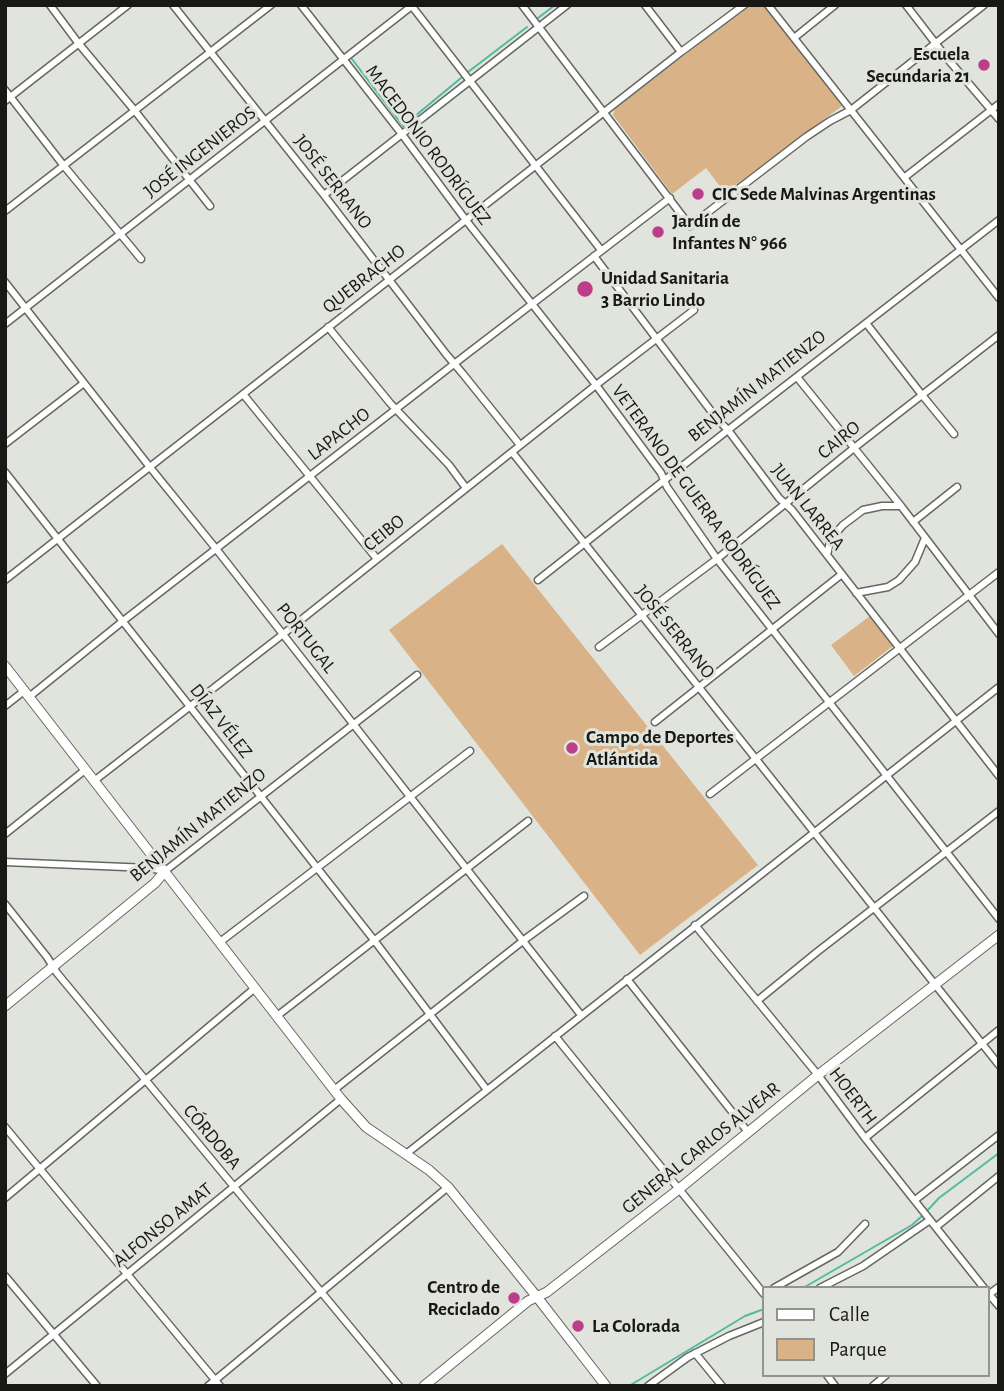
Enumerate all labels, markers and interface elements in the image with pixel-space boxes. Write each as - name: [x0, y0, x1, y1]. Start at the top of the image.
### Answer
- place label: Escuela Secundaria 21: [866, 43, 970, 87]
- marker: Escuela Secundaria 21: [976, 57, 992, 73]
- street label: MACEDONIO RODRÍGUEZ: [360, 60, 496, 230]
- street label: JOSÉ INGENIEROS: [139, 101, 261, 203]
- street label: JOSÉ SERRANO: [289, 130, 377, 234]
- place label: CIC Sede Malvinas Argentinas: [712, 183, 936, 205]
- marker: CIC Sede Malvinas Argentinas: [690, 186, 706, 202]
- place label: Jardín de Infantes N° 966: [672, 210, 787, 254]
- marker: Jardín de Infantes N° 966: [650, 224, 666, 240]
- street label: QUEBRACHO: [318, 239, 410, 319]
- place label: Unidad Sanitaria 3 Barrio Lindo: [601, 267, 729, 311]
- marker: Unidad Sanitaria 3 Barrio Lindo: [575, 279, 595, 299]
- street label: BENJAMÍN MATIENZO: [683, 325, 831, 447]
- street label: VETERANO DE GUERRA RODRÍGUEZ: [607, 380, 785, 614]
- street label: LAPACHO: [303, 402, 375, 466]
- street label: CAIRO: [813, 416, 865, 464]
- street label: JUAN LARREA: [766, 459, 850, 555]
- street label: CEIBO: [359, 510, 409, 556]
- street label: JOSÉ SERRANO: [630, 581, 720, 683]
- street label: PORTUGAL: [271, 598, 341, 678]
- street label: DÍAZ VÉLEZ: [185, 679, 257, 763]
- place label: Campo de Deportes Atlántida: [586, 726, 734, 770]
- marker: Campo de Deportes Atlántida: [564, 740, 580, 756]
- street label: BENJAMÍN MATIENZO: [125, 763, 271, 887]
- street label: HOERTH: [824, 1063, 882, 1129]
- street label: GENERAL CARLOS ALVEAR: [617, 1077, 785, 1219]
- street label: CÓRDOBA: [178, 1100, 246, 1174]
- street label: ALFONSO AMAT: [109, 1178, 217, 1272]
- place label: Centro de Reciclado: [427, 1276, 500, 1320]
- legend: [762, 1286, 990, 1377]
- marker: Centro de Reciclado: [506, 1290, 522, 1306]
- text: Calle: [829, 1304, 870, 1325]
- place label: La Colorada: [592, 1315, 680, 1337]
- marker: La Colorada: [570, 1318, 586, 1334]
- text: Parque: [829, 1339, 887, 1360]

